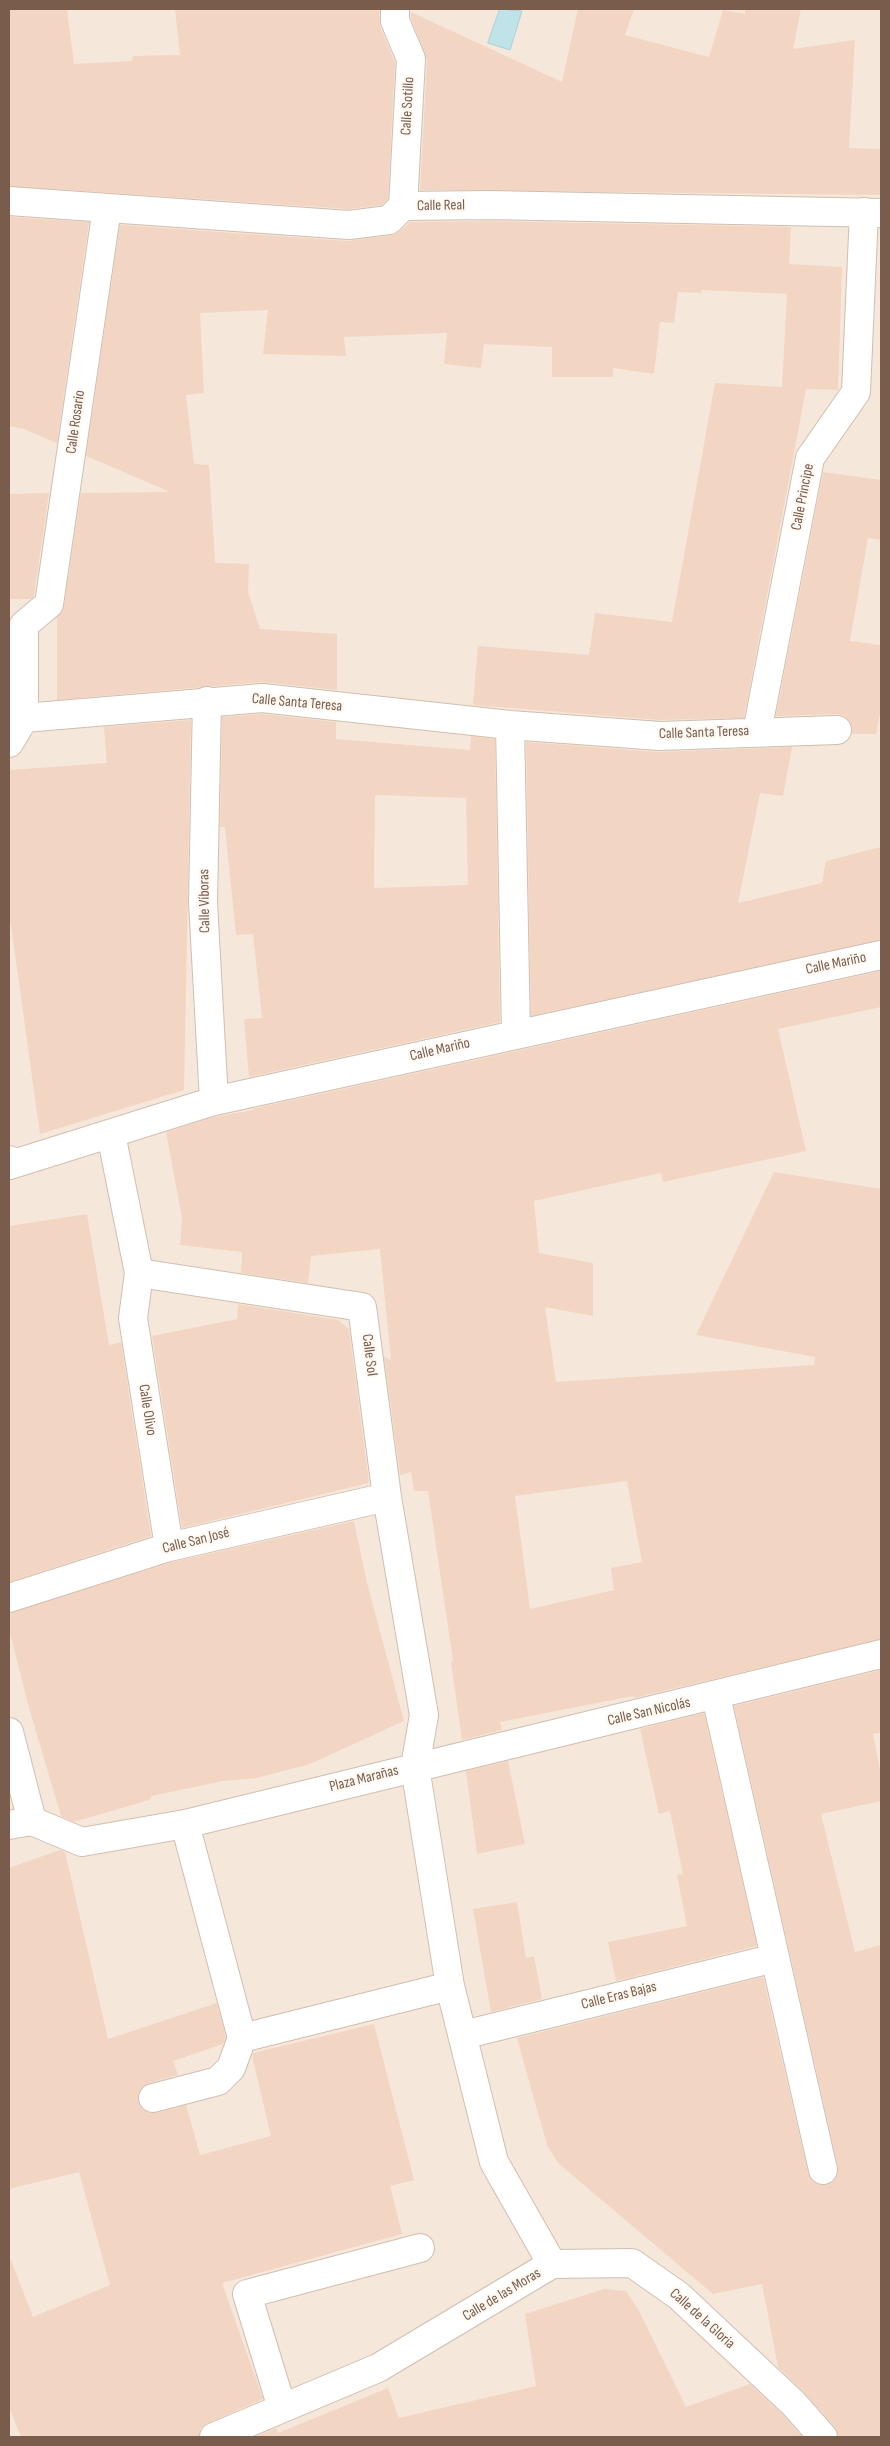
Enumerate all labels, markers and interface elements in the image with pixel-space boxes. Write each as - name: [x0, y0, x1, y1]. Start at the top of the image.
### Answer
- street label: Calle Sotillo: [397, 76, 419, 136]
- street label: Calle Real: [417, 197, 465, 215]
- street label: Calle Rosario: [63, 389, 89, 455]
- street label: Calle Principe: [788, 462, 818, 532]
- street label: Calle Santa Teresa: [251, 690, 343, 716]
- street label: Calle Santa Teresa: [658, 722, 750, 744]
- street label: Calle Víboras: [195, 869, 215, 933]
- street label: Calle Mariño: [804, 949, 868, 979]
- street label: Calle Mariño: [408, 1034, 472, 1066]
- street label: Calle Sol: [357, 1333, 381, 1377]
- street label: Calle Olivo: [134, 1383, 160, 1437]
- street label: Calle San José: [161, 1524, 231, 1558]
- street label: Calle San Nicolás: [606, 1694, 692, 1730]
- street label: Plaza Marañas: [328, 1762, 400, 1796]
- street label: Calle Eras Bajas: [580, 1978, 658, 2014]
- street label: Calle de las Moras: [460, 2265, 544, 2325]
- street label: Calle de la Gloria: [666, 2285, 738, 2353]

